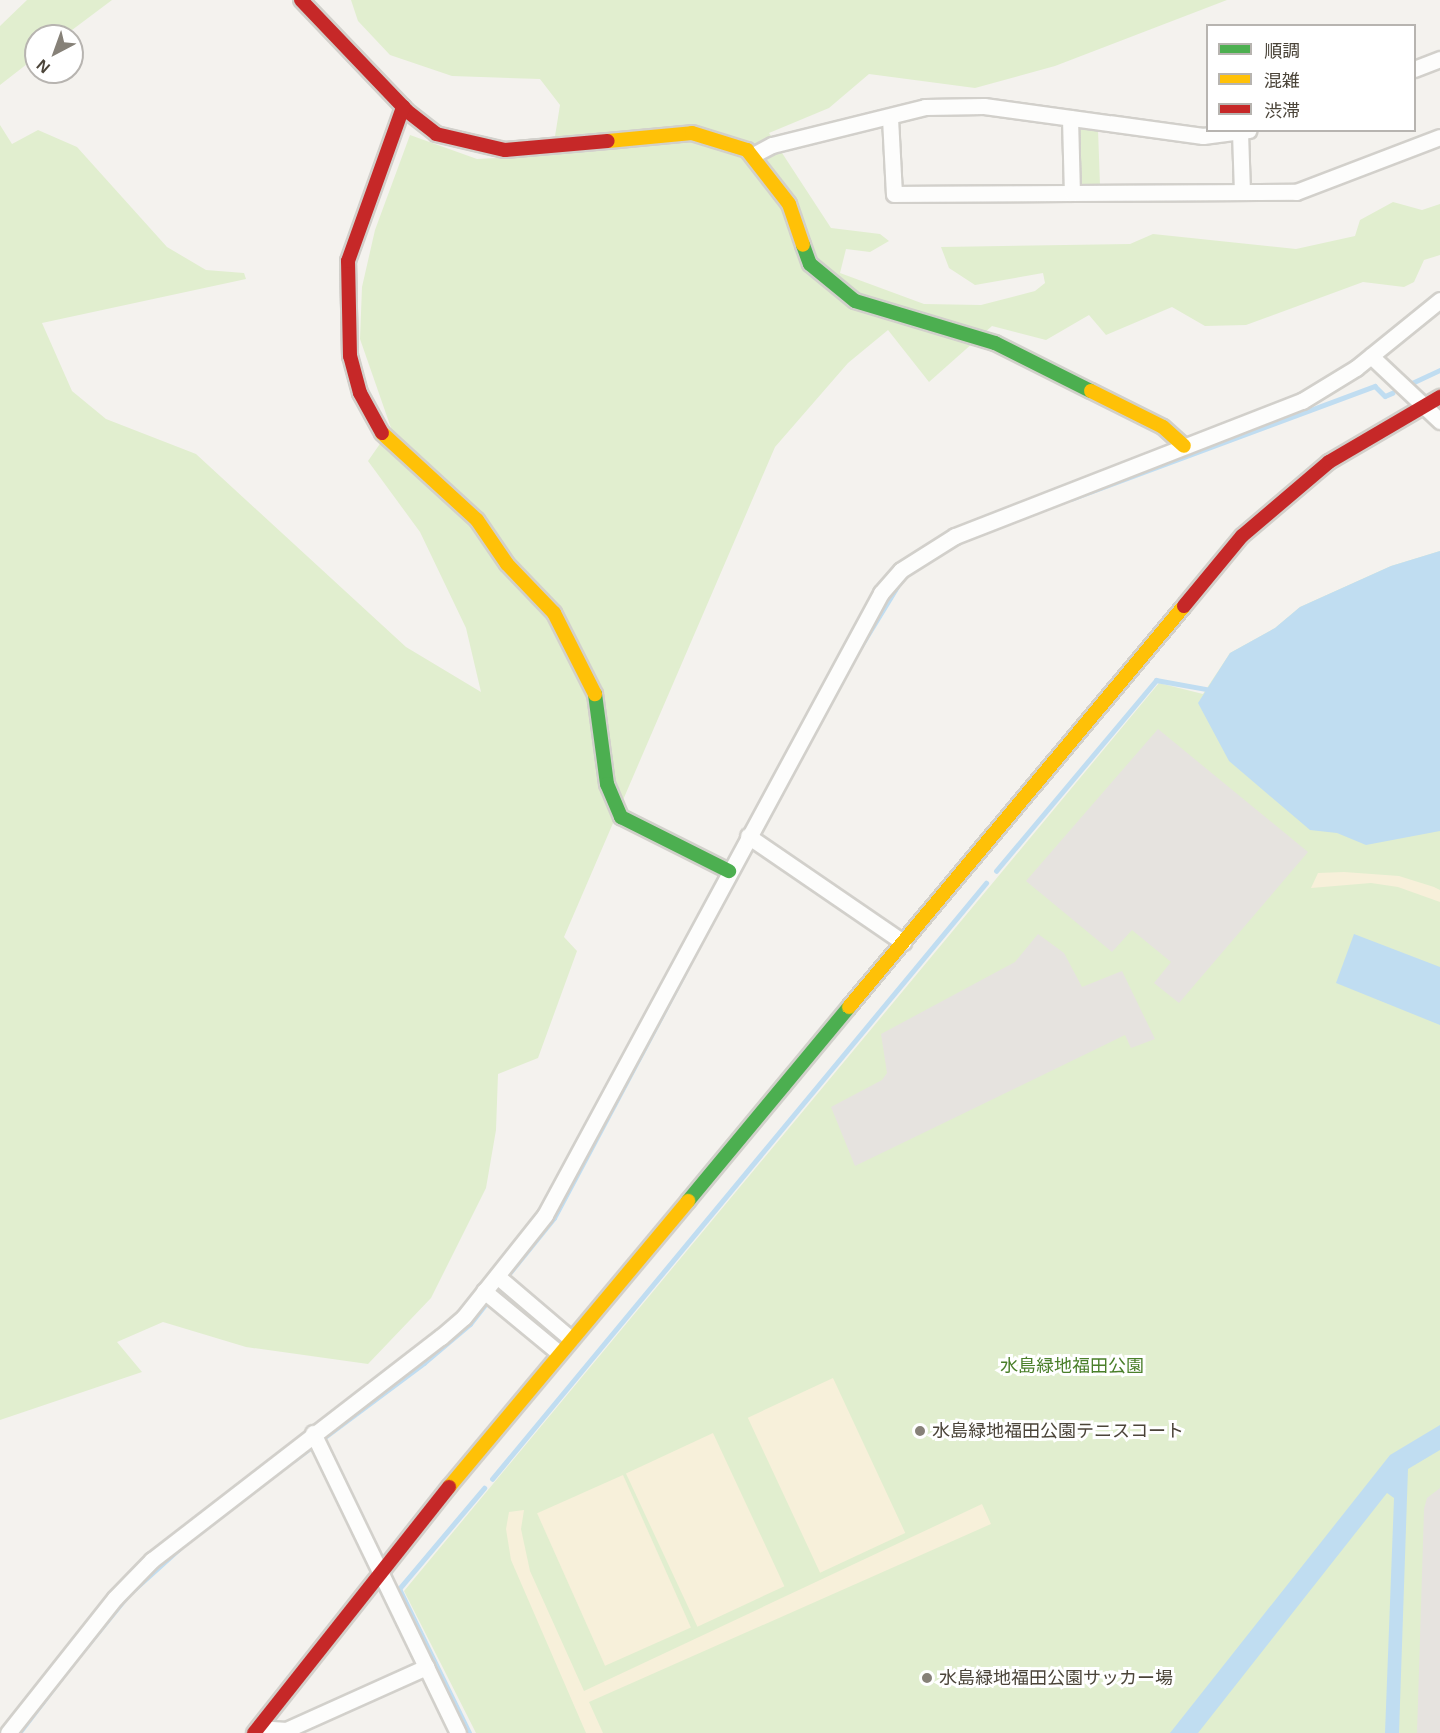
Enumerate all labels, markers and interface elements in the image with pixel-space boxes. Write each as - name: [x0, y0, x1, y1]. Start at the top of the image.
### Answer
- north arrow: [24, 24, 84, 84]
- legend: [1206, 24, 1416, 132]
- text: 順調: [1264, 41, 1300, 61]
- text: N: [33, 56, 53, 77]
- text: 混雑: [1264, 71, 1300, 91]
- text: 渋滞: [1264, 101, 1300, 121]
- park label: 水島緑地福田公園: [1000, 1355, 1144, 1377]
- place label: 水島緑地福田公園テニスコート: [932, 1420, 1184, 1442]
- marker: 水島緑地福田公園テニスコート: [913, 1424, 927, 1438]
- place label: 水島緑地福田公園サッカー場: [939, 1667, 1173, 1689]
- marker: 水島緑地福田公園サッカー場: [920, 1671, 934, 1685]

